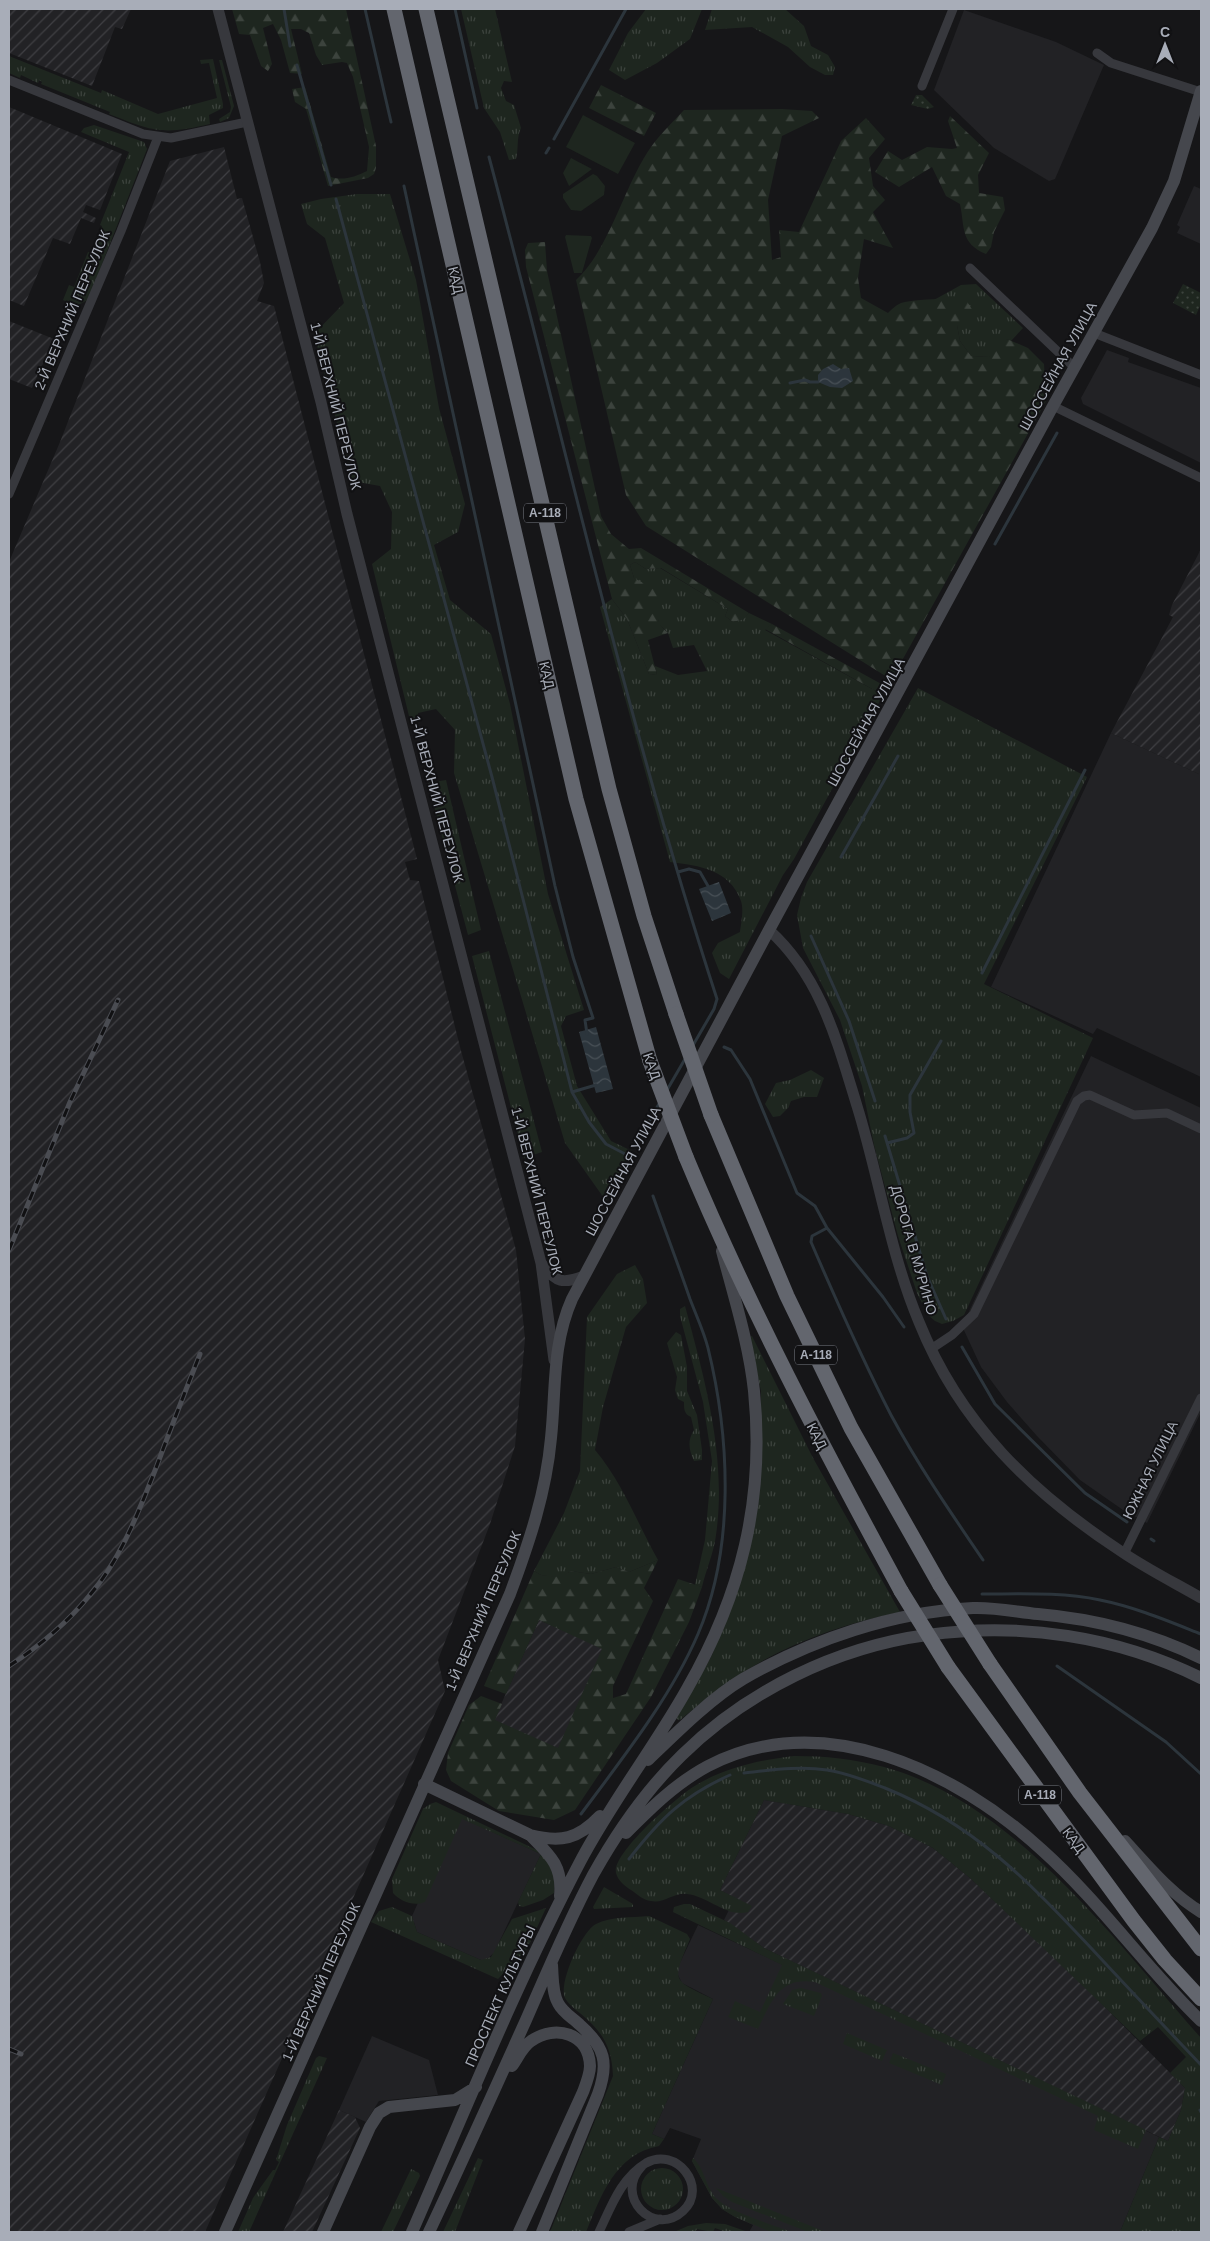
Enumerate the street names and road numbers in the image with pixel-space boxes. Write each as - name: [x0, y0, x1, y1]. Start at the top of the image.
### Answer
- street label: 2-Й ВЕРХНИЙ ПЕРЕУЛОК: [30, 227, 113, 392]
- street label: КАД: [445, 265, 467, 296]
- street label: ШОССЕЙНАЯ УЛИЦА: [1015, 298, 1100, 433]
- street label: 1-Й ВЕРХНИЙ ПЕРЕУЛОК: [307, 320, 366, 492]
- road number: А-118: [524, 503, 566, 522]
- street label: ШОССЕЙНАЯ УЛИЦА: [823, 654, 908, 789]
- street label: КАД: [536, 660, 558, 691]
- street label: 1-Й ВЕРХНИЙ ПЕРЕУЛОК: [407, 714, 468, 885]
- street label: КАД: [640, 1050, 664, 1082]
- street label: ШОССЕЙНАЯ УЛИЦА: [581, 1103, 664, 1238]
- street label: 1-Й ВЕРХНИЙ ПЕРЕУЛОК: [508, 1105, 567, 1277]
- street label: ДОРОГА В МУРИНО: [888, 1183, 940, 1317]
- road number: А-118: [795, 1346, 837, 1364]
- street label: ЮЖНАЯ УЛИЦА: [1119, 1418, 1181, 1522]
- street label: КАД: [804, 1420, 831, 1452]
- street label: 1-Й ВЕРХНИЙ ПЕРЕУЛОК: [441, 1528, 524, 1693]
- road number: А-118: [1019, 1786, 1061, 1804]
- street label: КАД: [1059, 1824, 1089, 1856]
- street label: 1-Й ВЕРХНИЙ ПЕРЕУЛОК: [278, 1899, 364, 2064]
- street label: ПРОСПЕКТ КУЛЬТУРЫ: [462, 1923, 538, 2069]

